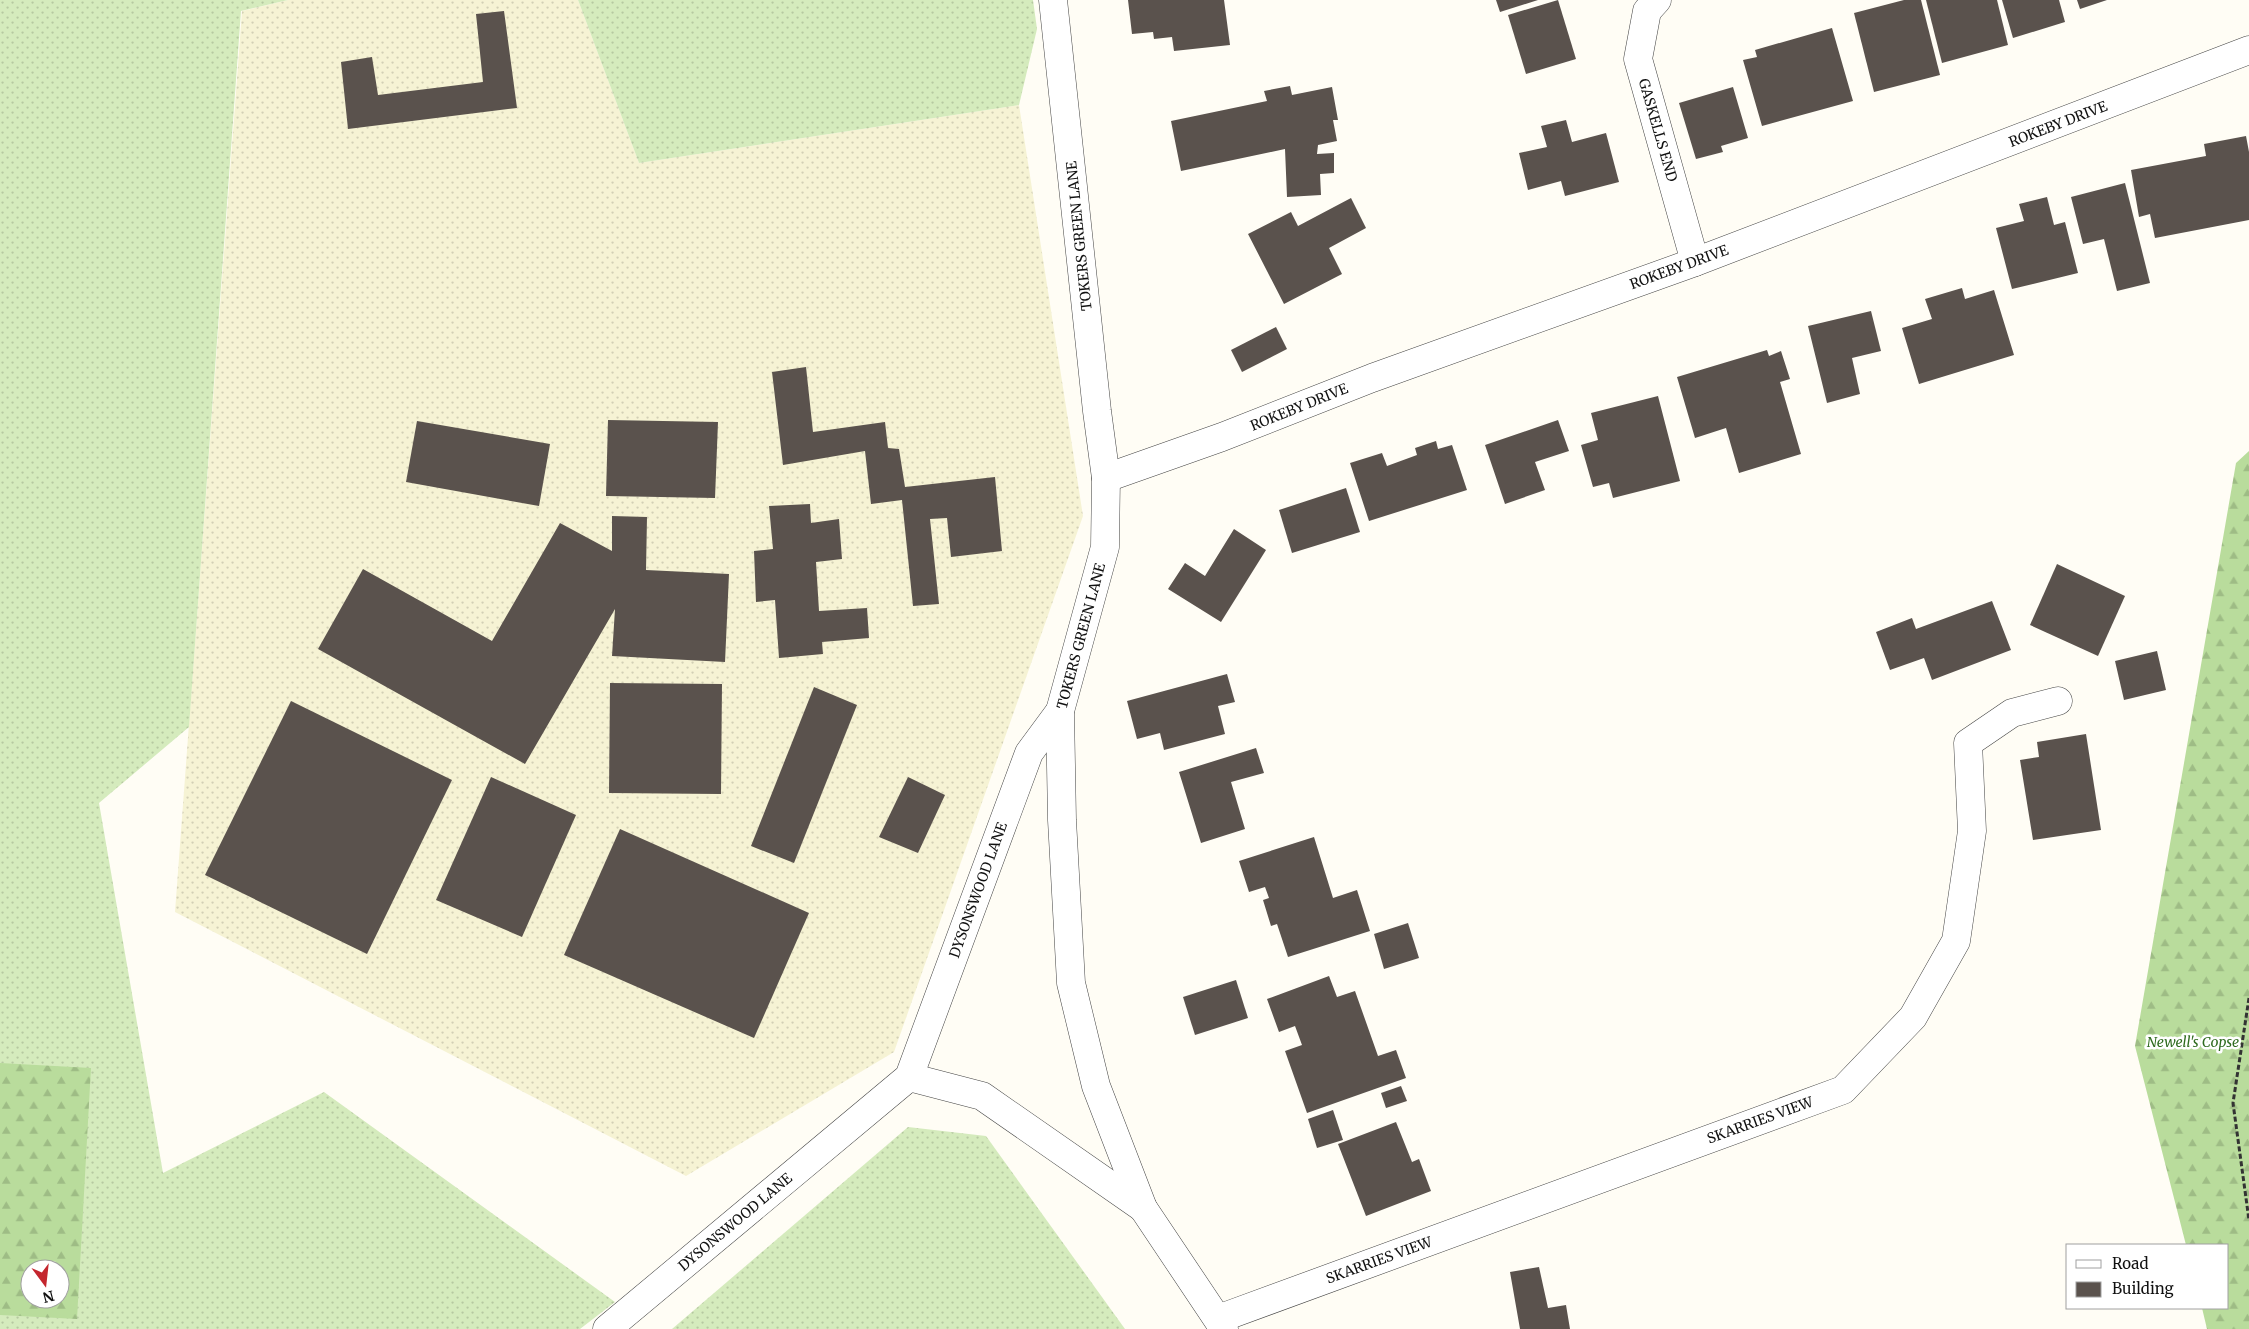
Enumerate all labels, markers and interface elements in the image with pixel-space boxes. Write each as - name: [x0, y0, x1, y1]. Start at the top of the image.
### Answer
- street label: GASKELLS END: [1635, 76, 1681, 184]
- street label: ROKEBY DRIVE: [2006, 97, 2110, 151]
- street label: TOKERS GREEN LANE: [1062, 160, 1096, 312]
- street label: ROKEBY DRIVE: [1627, 241, 1731, 293]
- street label: ROKEBY DRIVE: [1248, 379, 1351, 435]
- street label: TOKERS GREEN LANE: [1053, 561, 1109, 711]
- street label: DYSONSWOOD LANE: [945, 820, 1011, 960]
- park label: Newell's Copse: [2147, 1033, 2239, 1051]
- street label: SKARRIES VIEW: [1705, 1092, 1816, 1148]
- street label: DYSONSWOOD LANE: [674, 1169, 796, 1275]
- street label: SKARRIES VIEW: [1324, 1232, 1435, 1288]
- legend: [2066, 1244, 2229, 1309]
- text: Road: [2112, 1254, 2148, 1273]
- north arrow: [20, 1259, 70, 1309]
- text: Building: [2112, 1279, 2174, 1298]
- text: N: [41, 1286, 56, 1307]

